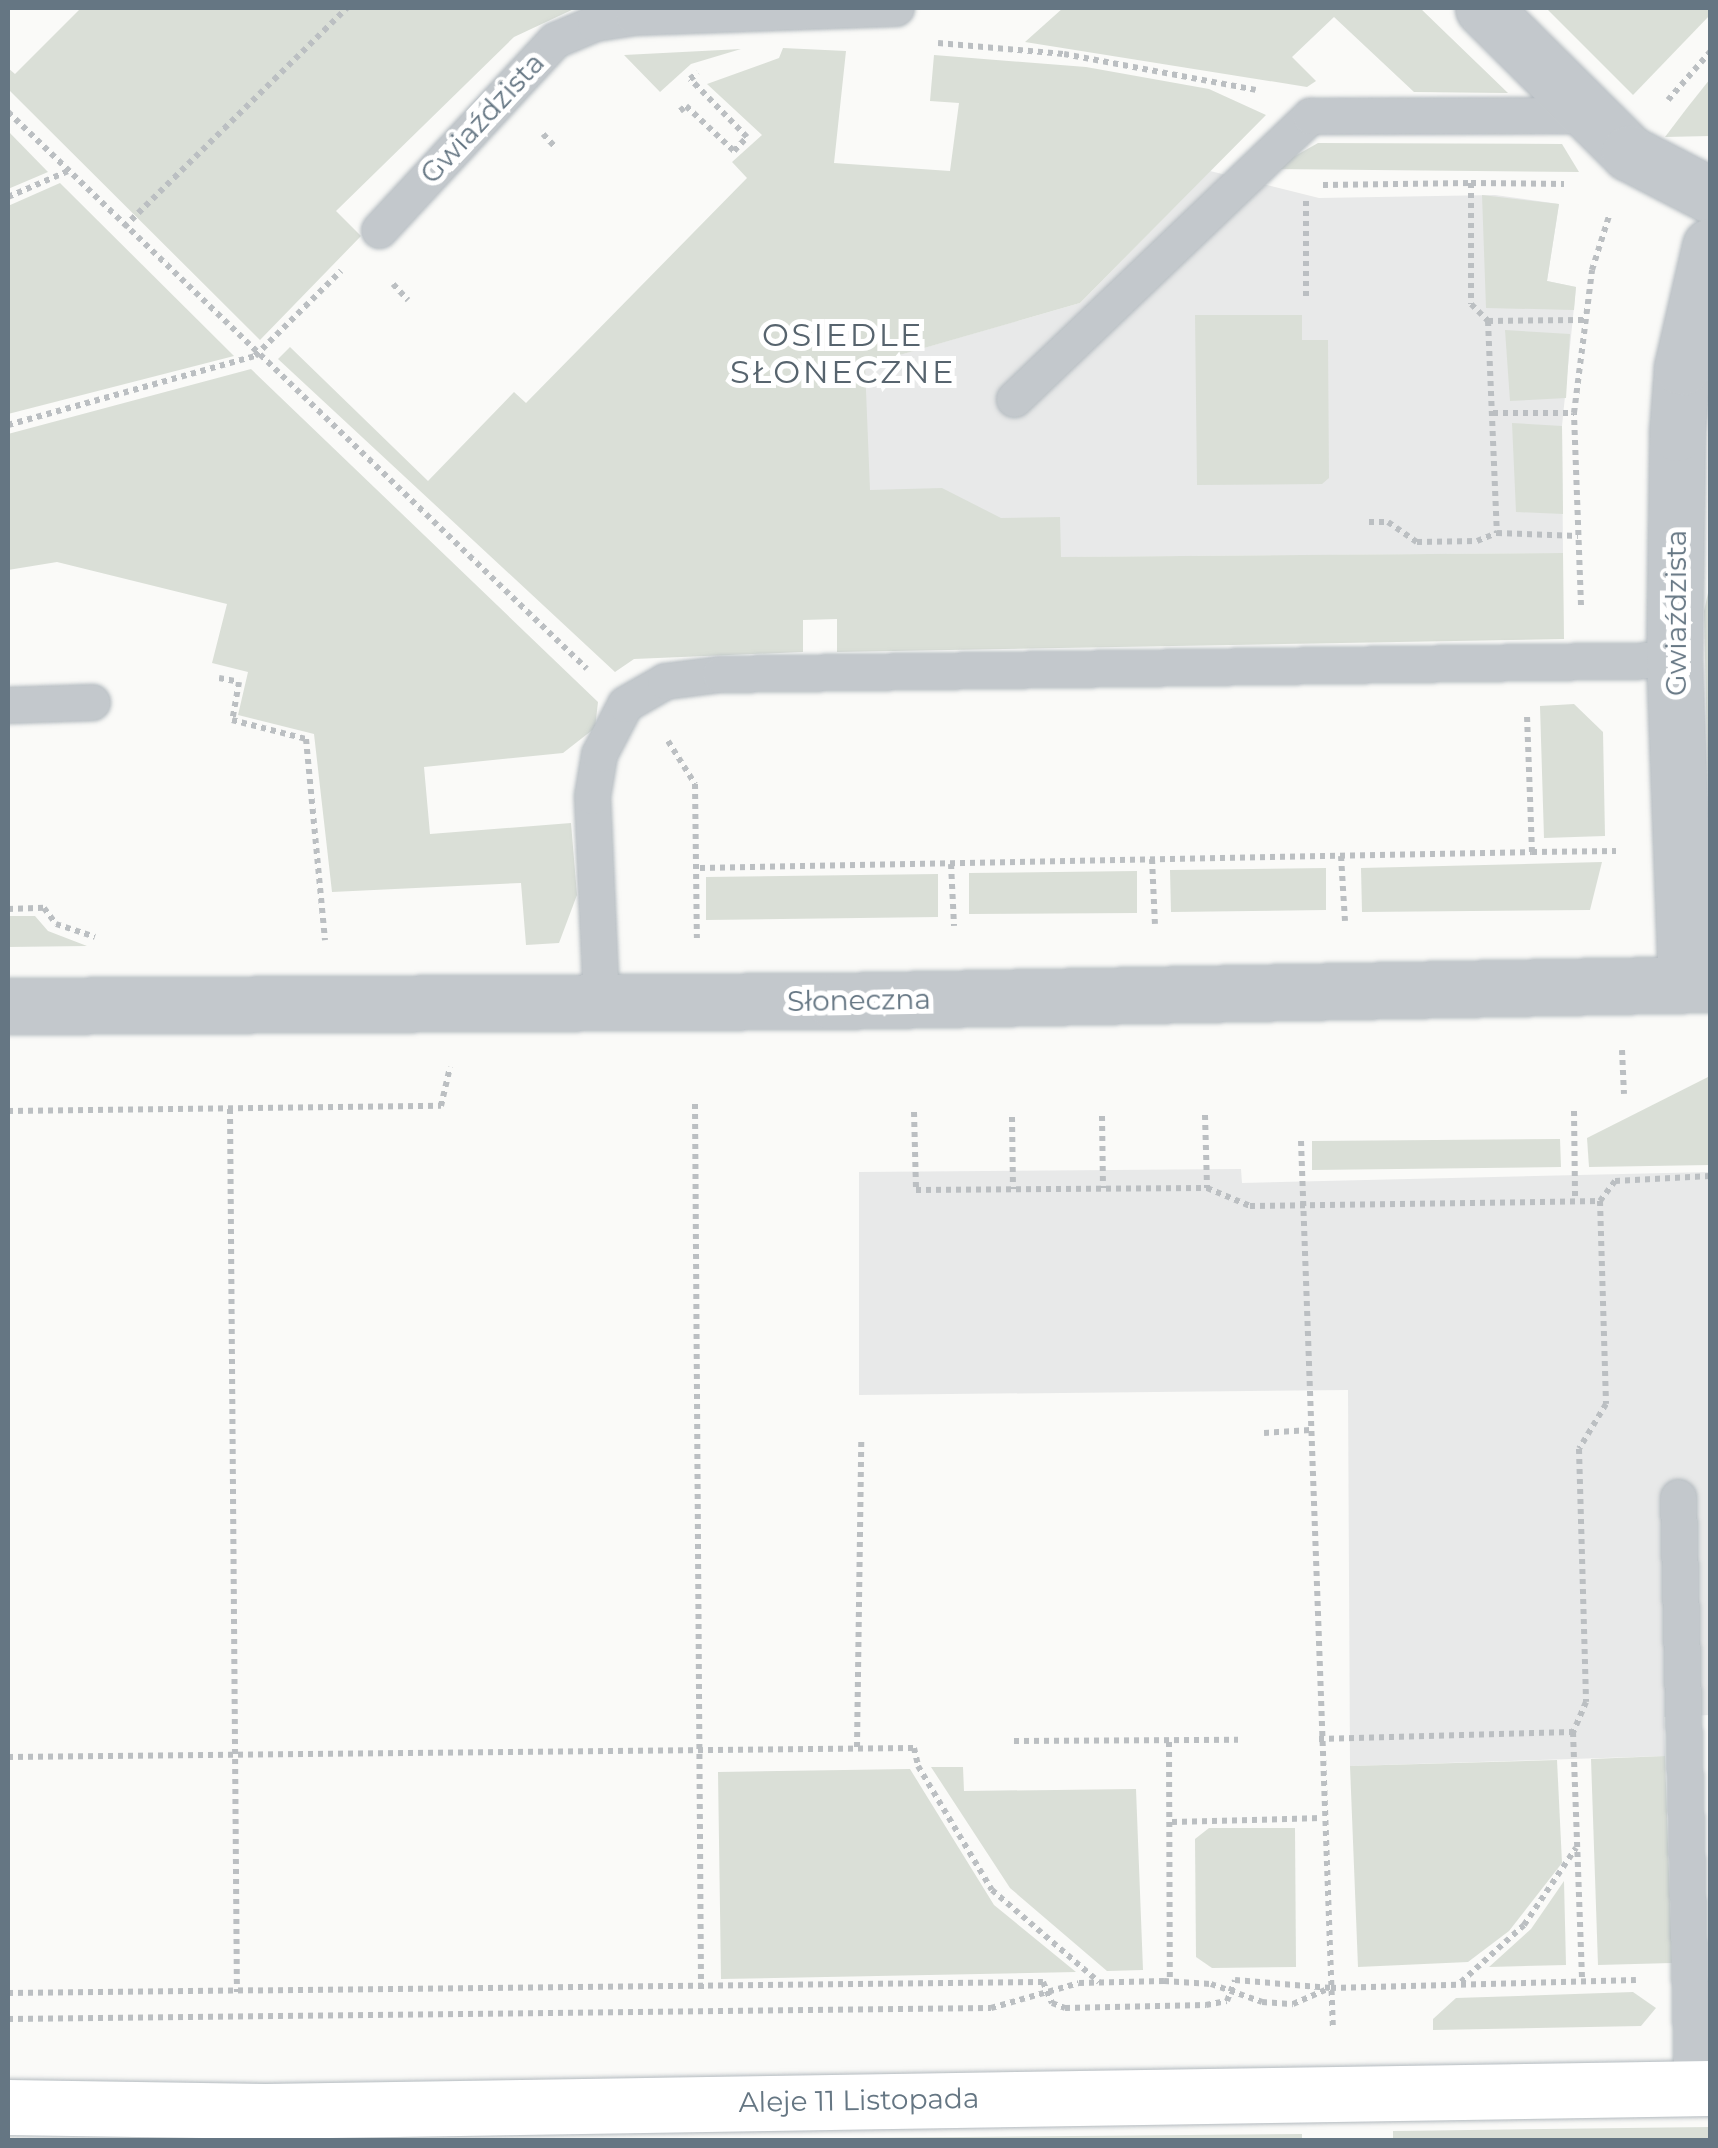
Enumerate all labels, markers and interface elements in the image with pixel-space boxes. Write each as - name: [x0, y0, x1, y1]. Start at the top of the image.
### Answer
- street label: Gwiaździsta: [413, 46, 551, 190]
- district label: OSIEDLE SŁONECZNE: [730, 317, 956, 392]
- street label: Gwiaździsta: [1659, 530, 1693, 696]
- street label: Słoneczna: [787, 982, 931, 1018]
- street label: Aleje 11 Listopada: [738, 2081, 980, 2119]

